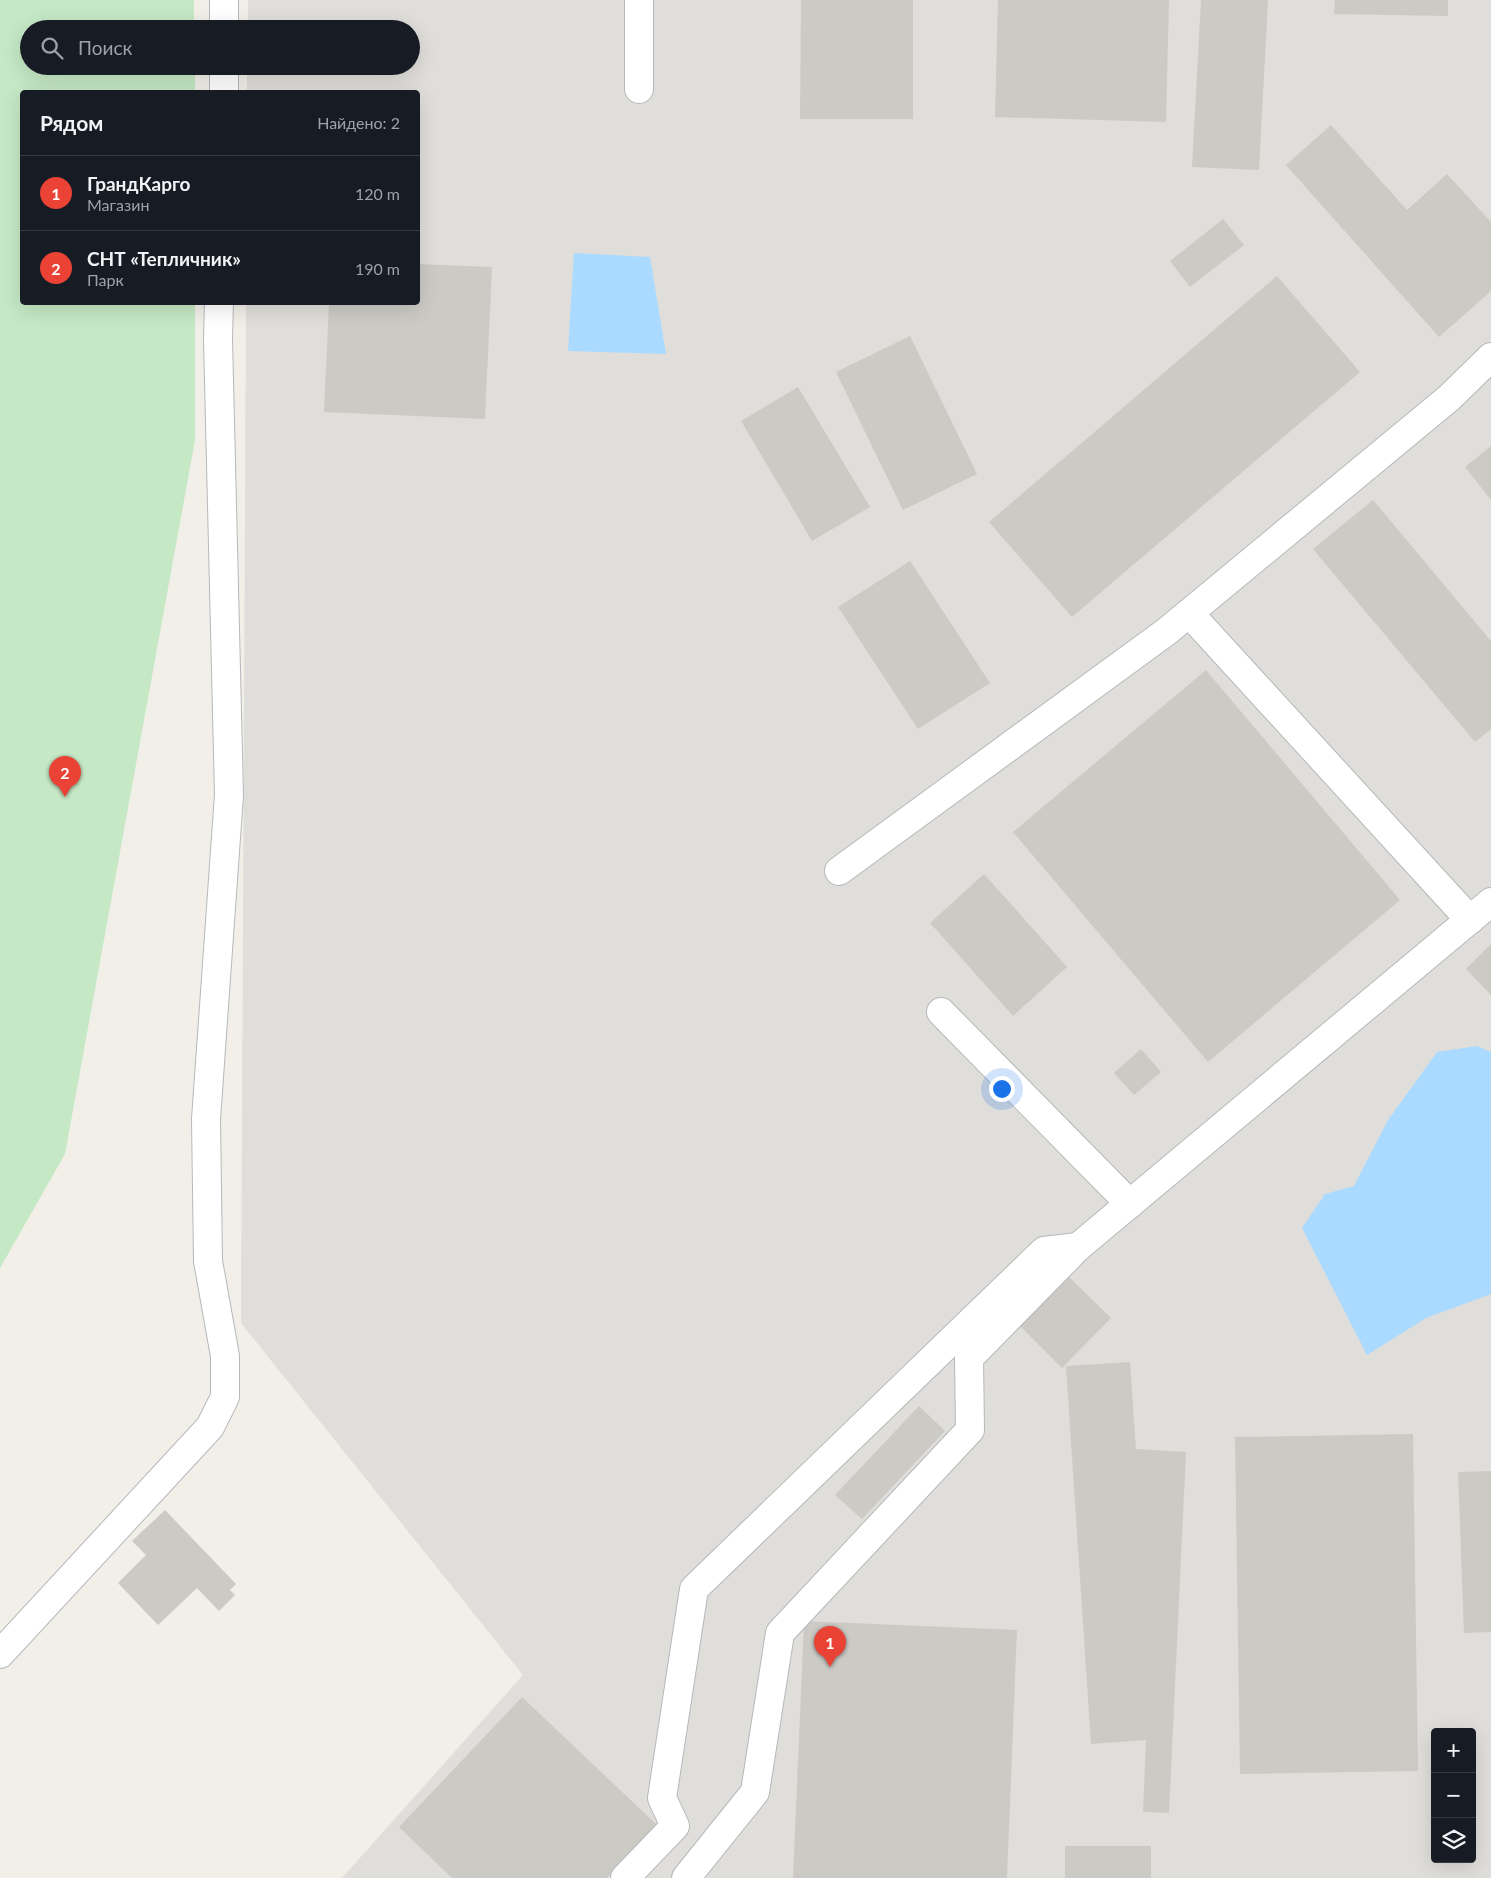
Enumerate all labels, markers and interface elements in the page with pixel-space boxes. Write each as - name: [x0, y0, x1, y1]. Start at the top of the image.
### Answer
- search box: [20, 20, 420, 75]
- icon: search: [38, 34, 66, 62]
- text: Поиск: [78, 36, 132, 59]
- text: Рядом: [40, 110, 103, 135]
- text: Найдено: 2: [317, 113, 400, 132]
- text: ГрандКарго: [87, 172, 191, 195]
- text: 1: [51, 184, 61, 203]
- text: 120 m: [355, 184, 400, 203]
- text: Магазин: [87, 195, 149, 214]
- text: СНТ «Тепличник»: [87, 247, 241, 270]
- text: 2: [51, 259, 61, 278]
- text: 190 m: [355, 259, 400, 278]
- text: Парк: [87, 270, 124, 289]
- pin: 2: [49, 756, 81, 797]
- your location: [989, 1076, 1015, 1102]
- pin: 1: [814, 1626, 846, 1667]
- map controls: [1431, 1728, 1476, 1863]
- button: +: [1431, 1728, 1476, 1773]
- button: −: [1431, 1773, 1476, 1818]
- button: layers: [1431, 1818, 1476, 1863]

